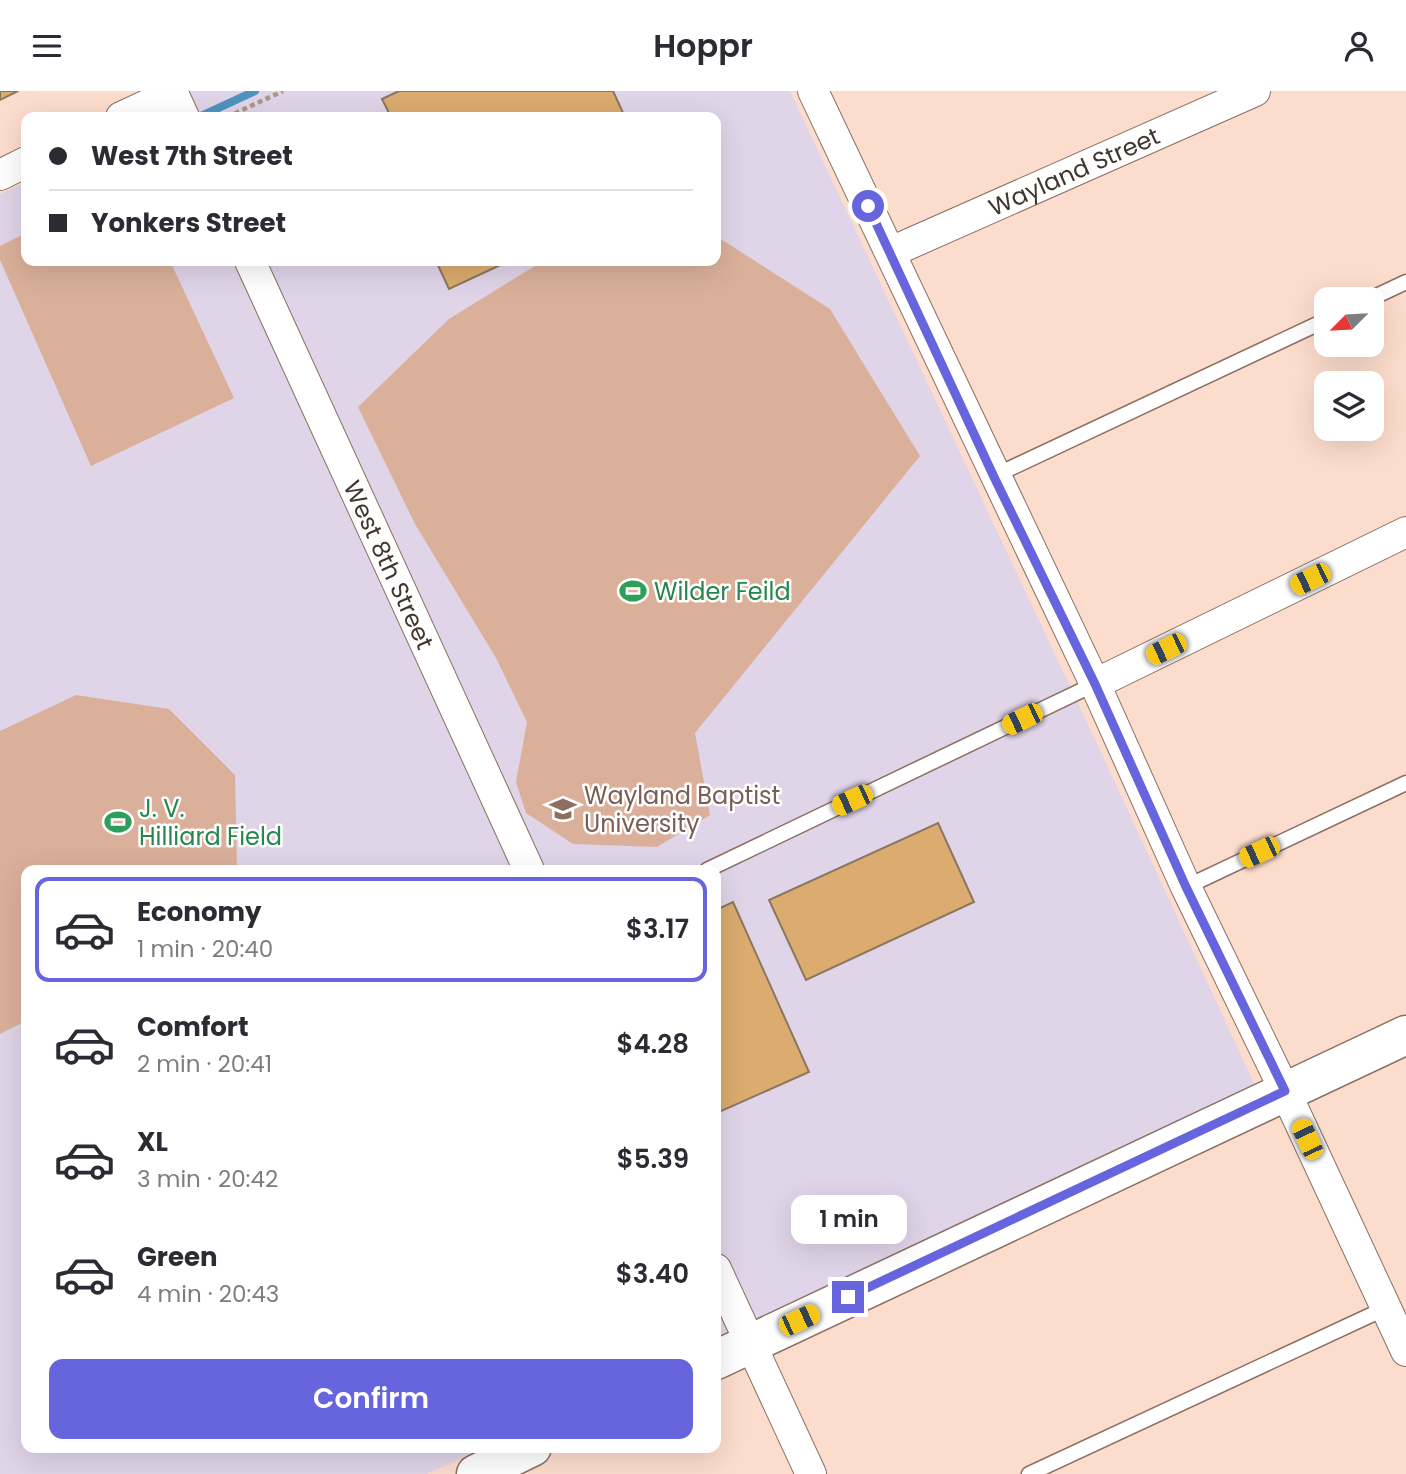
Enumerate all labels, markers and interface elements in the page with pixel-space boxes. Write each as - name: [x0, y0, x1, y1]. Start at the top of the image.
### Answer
- text: Hoppr: [653, 23, 753, 68]
- icon: menu: [28, 27, 66, 65]
- icon: person: [1340, 27, 1378, 65]
- street label: Wayland Street: [983, 119, 1165, 223]
- text: West 7th Street: [91, 138, 293, 174]
- route start: [852, 190, 884, 222]
- text: Yonkers Street: [91, 205, 286, 241]
- north arrow: [1314, 287, 1384, 357]
- map controls: [1314, 287, 1384, 441]
- button: layers: [1314, 371, 1384, 441]
- street label: West 8th Street: [336, 475, 442, 654]
- car: [1287, 560, 1334, 598]
- place label: Wilder Feild: [654, 575, 791, 608]
- sports icon: Wilder Feild: [618, 576, 648, 606]
- car: [1143, 630, 1190, 668]
- car: [999, 700, 1046, 738]
- place label: Wayland Baptist University: [584, 779, 780, 840]
- car: [829, 782, 876, 818]
- place label: J. V. Hilliard Field: [139, 792, 282, 853]
- school or university icon: Wayland Baptist University: [548, 794, 578, 824]
- sports icon: J. V. Hilliard Field: [103, 807, 133, 837]
- car: [1236, 834, 1283, 870]
- text: Economy: [137, 894, 261, 930]
- icon: car: [53, 898, 116, 961]
- text: $3.17: [626, 911, 689, 947]
- text: 1 min · 20:40: [137, 933, 273, 965]
- text: Comfort: [137, 1009, 249, 1045]
- icon: car: [53, 1013, 116, 1076]
- text: $4.28: [616, 1026, 689, 1062]
- text: 2 min · 20:41: [137, 1048, 272, 1080]
- car: [1289, 1116, 1326, 1162]
- text: XL: [137, 1124, 168, 1160]
- icon: car: [53, 1128, 116, 1191]
- text: $5.39: [617, 1141, 689, 1177]
- text: 3 min · 20:42: [137, 1163, 278, 1195]
- callout: 1 min: [790, 1195, 906, 1245]
- text: 1 min: [819, 1203, 879, 1235]
- text: Green: [137, 1239, 218, 1275]
- icon: car: [53, 1243, 116, 1306]
- text: $3.40: [616, 1256, 689, 1292]
- text: 4 min · 20:43: [137, 1278, 279, 1310]
- route end: [832, 1281, 864, 1313]
- car: [776, 1302, 823, 1338]
- button: Confirm: [49, 1359, 693, 1439]

